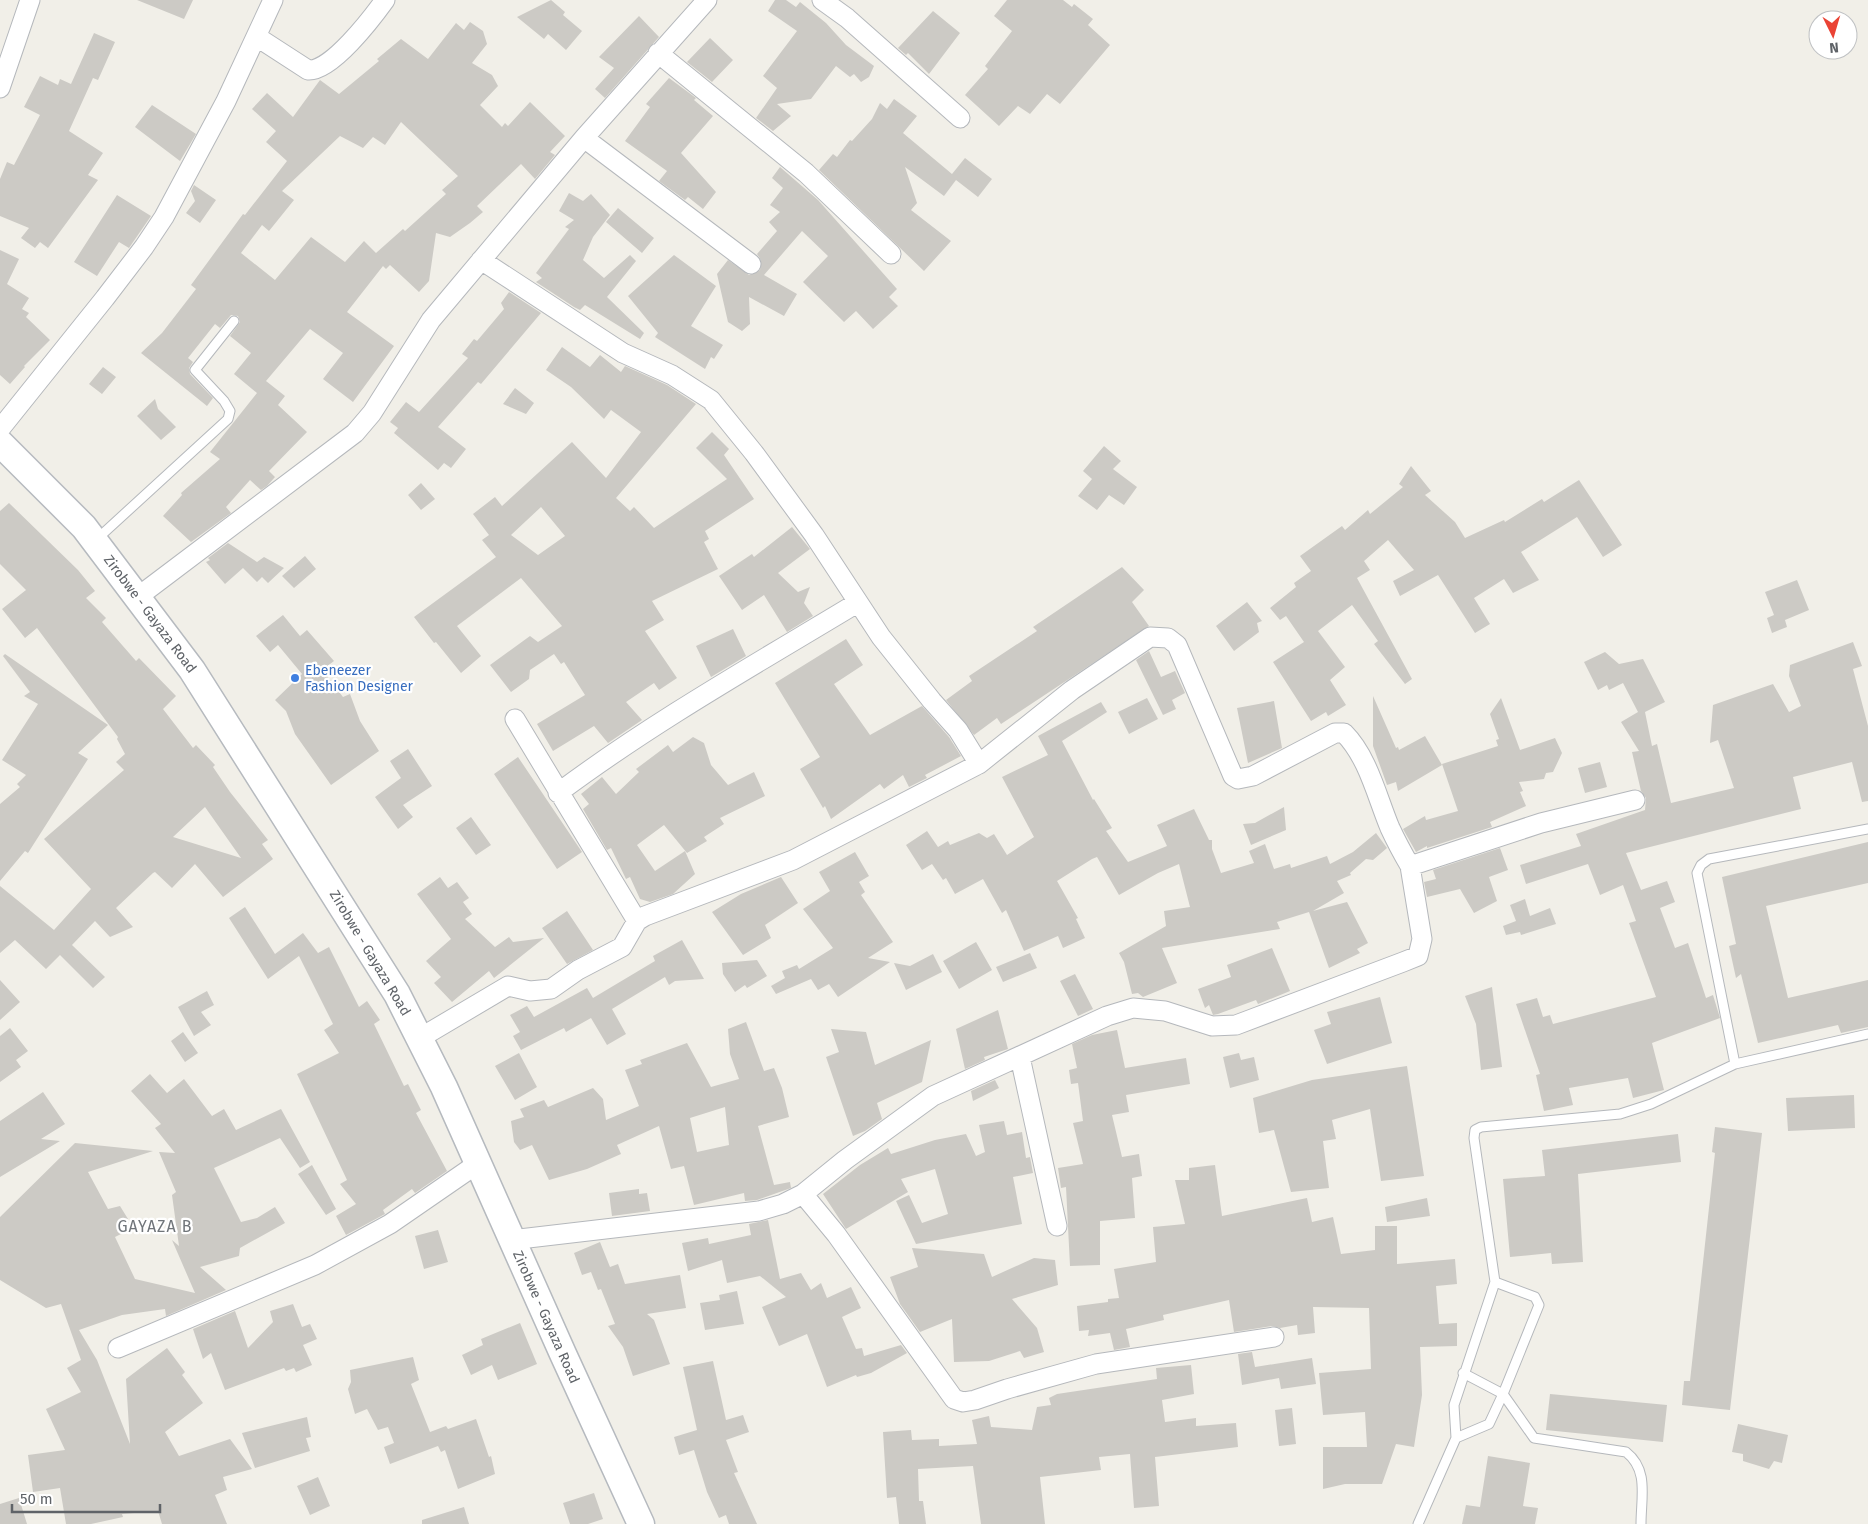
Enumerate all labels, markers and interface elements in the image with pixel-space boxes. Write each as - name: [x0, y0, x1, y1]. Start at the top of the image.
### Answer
- north arrow: [1808, 10, 1858, 60]
- text: N: [1829, 39, 1839, 56]
- street label: Zirobwe - Gayaza Road: [100, 552, 200, 676]
- place label: Ebeneezer Fashion Designer: [305, 662, 414, 695]
- marker: Ebeneezer Fashion Designer: [289, 672, 301, 684]
- street label: Zirobwe - Gayaza Road: [326, 887, 414, 1019]
- district label: GAYAZA B: [117, 1217, 193, 1236]
- street label: Zirobwe - Gayaza Road: [509, 1248, 583, 1386]
- scale bar: [12, 1482, 160, 1514]
- text: 50 m: [20, 1490, 53, 1508]

